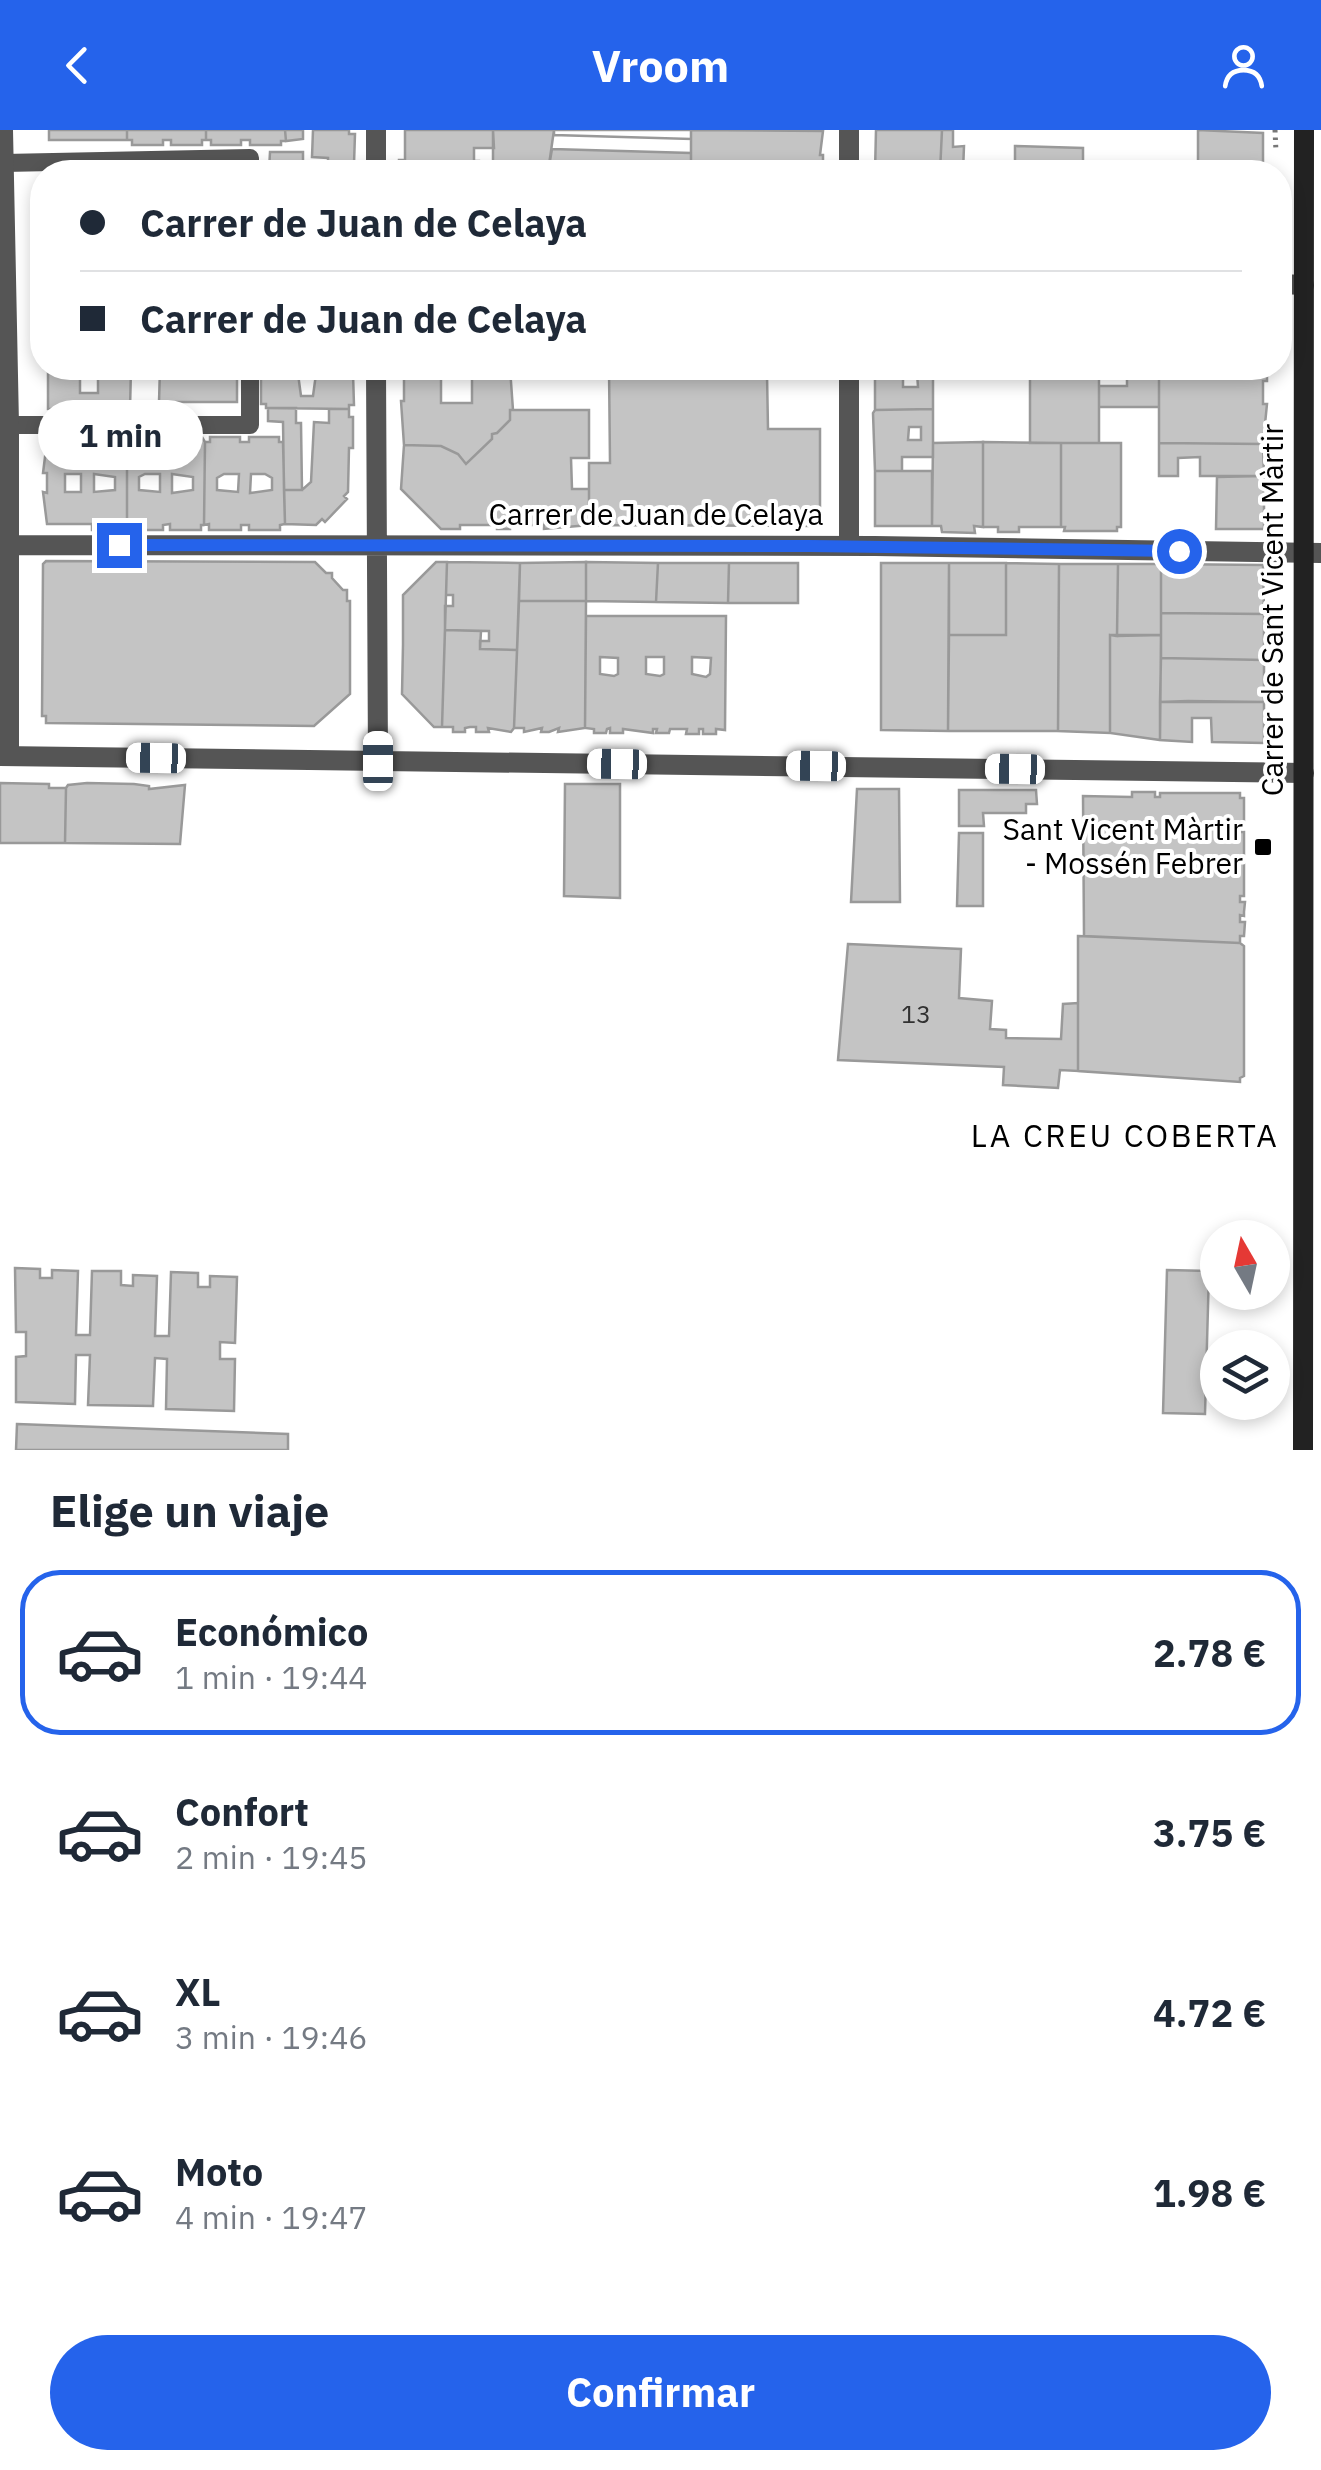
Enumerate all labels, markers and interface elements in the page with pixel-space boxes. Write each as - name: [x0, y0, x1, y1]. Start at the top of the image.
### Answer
- text: Vroom: [592, 36, 729, 94]
- icon: back: [50, 38, 105, 93]
- icon: person: [1216, 38, 1271, 93]
- text: Carrer de Juan de Celaya: [140, 198, 587, 247]
- text: Carrer de Juan de Celaya: [140, 294, 587, 343]
- callout: 1 min: [36, 400, 202, 470]
- text: 1 min: [79, 414, 162, 456]
- street label: Carrer de Sant Vicent Màrtir: [1252, 424, 1291, 796]
- street label: Carrer de Juan de Celaya: [488, 494, 824, 533]
- route end: [97, 523, 142, 568]
- route start: [1157, 529, 1202, 574]
- car: [363, 731, 393, 791]
- car: [126, 742, 186, 774]
- car: [587, 748, 647, 780]
- car: [786, 750, 846, 782]
- car: [985, 753, 1045, 785]
- place label: Sant Vicent Màrtir - Mossén Febrer: [1003, 809, 1243, 882]
- marker: Sant Vicent Màrtir - Mossén Febrer: [1252, 836, 1274, 858]
- house number: 13: [901, 997, 931, 1030]
- district label: LA CREU COBERTA: [971, 1114, 1279, 1156]
- north arrow: [1200, 1220, 1290, 1310]
- map controls: [1200, 1220, 1290, 1420]
- button: layers: [1200, 1330, 1290, 1420]
- text: Elige un viaje: [50, 1481, 329, 1539]
- text: Económico: [175, 1607, 368, 1656]
- icon: car: [55, 1608, 145, 1698]
- text: 2.78 €: [1153, 1628, 1266, 1677]
- text: 1 min · 19:44: [175, 1656, 368, 1698]
- text: Confort: [175, 1787, 309, 1836]
- icon: car: [55, 1788, 145, 1878]
- text: 3.75 €: [1153, 1808, 1266, 1857]
- text: 2 min · 19:45: [175, 1836, 368, 1878]
- text: XL: [175, 1967, 221, 2016]
- icon: car: [55, 1968, 145, 2058]
- text: 4.72 €: [1153, 1988, 1266, 2037]
- text: 3 min · 19:46: [175, 2016, 368, 2058]
- text: Moto: [175, 2147, 263, 2196]
- icon: car: [55, 2148, 145, 2238]
- text: 1.98 €: [1153, 2168, 1266, 2217]
- text: 4 min · 19:47: [175, 2196, 368, 2238]
- button: Confirmar: [50, 2335, 1271, 2450]

